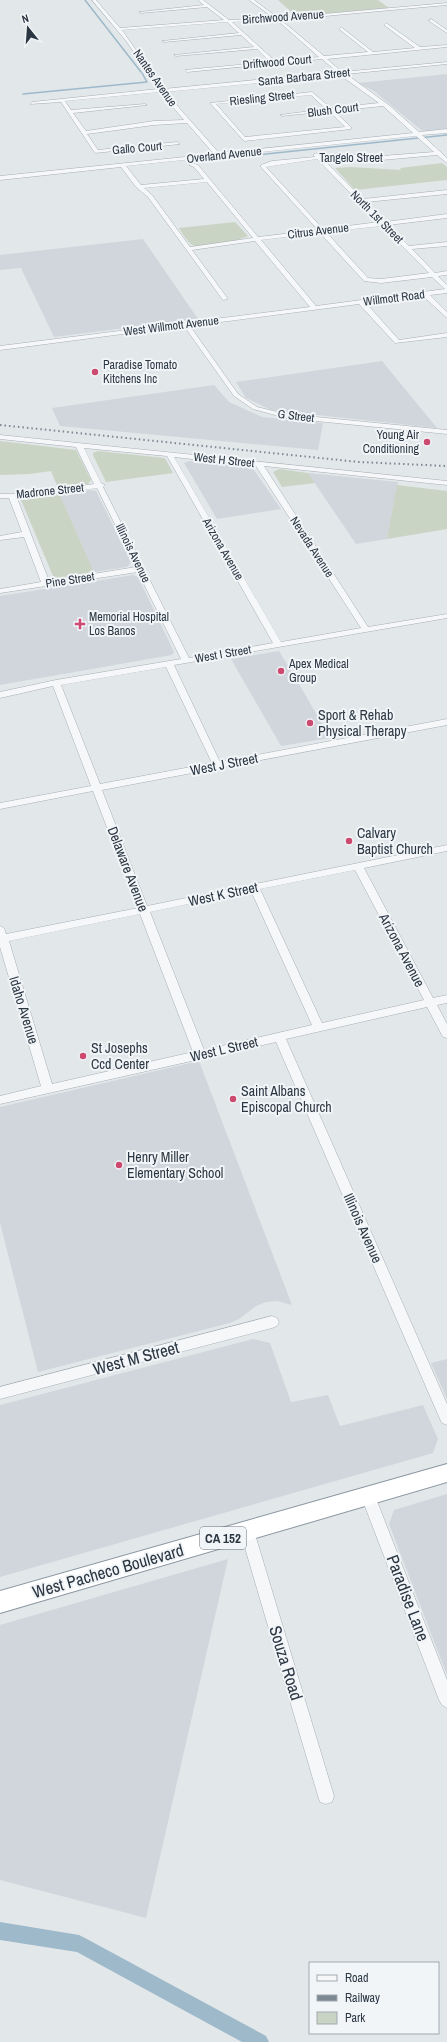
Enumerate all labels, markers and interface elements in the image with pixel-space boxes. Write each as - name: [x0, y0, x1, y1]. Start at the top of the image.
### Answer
- street label: Birchwood Avenue: [242, 6, 324, 28]
- north arrow: [8, 8, 48, 48]
- text: N: [20, 11, 30, 26]
- street label: Nantes Avenue: [129, 46, 181, 110]
- street label: Driftwood Court: [242, 51, 312, 73]
- street label: Santa Barbara Street: [257, 64, 351, 90]
- street label: Riesling Street: [229, 87, 295, 109]
- street label: Blush Court: [307, 99, 360, 121]
- street label: Gallo Court: [112, 138, 163, 158]
- street label: Overland Avenue: [186, 143, 262, 167]
- street label: Tangelo Street: [319, 150, 383, 166]
- street label: North 1st Street: [347, 187, 407, 247]
- street label: Citrus Avenue: [286, 219, 350, 243]
- street label: Willmott Road: [362, 286, 426, 310]
- street label: West Willmott Avenue: [122, 312, 220, 340]
- place label: Paradise Tomato Kitchens Inc: [103, 357, 177, 387]
- marker: Paradise Tomato Kitchens Inc: [90, 367, 100, 377]
- street label: G Street: [277, 406, 315, 426]
- place label: Young Air Conditioning: [363, 427, 420, 457]
- marker: Young Air Conditioning: [422, 437, 432, 447]
- street label: West H Street: [193, 449, 255, 471]
- street label: Madrone Street: [15, 479, 85, 503]
- street label: Arizona Avenue: [198, 514, 247, 583]
- street label: Nevada Avenue: [286, 514, 338, 580]
- street label: Illinois Avenue: [112, 521, 154, 585]
- street label: Pine Street: [44, 568, 96, 592]
- place label: Memorial Hospital Los Banos: [89, 609, 169, 639]
- marker: Memorial Hospital Los Banos: [74, 618, 86, 630]
- street label: West I Street: [194, 641, 253, 667]
- place label: Apex Medical Group: [288, 656, 349, 686]
- marker: Apex Medical Group: [276, 666, 286, 676]
- place label: Sport & Rehab Physical Therapy: [318, 706, 407, 740]
- marker: Sport & Rehab Physical Therapy: [305, 718, 315, 728]
- street label: West J Street: [189, 749, 259, 779]
- street label: Delaware Avenue: [104, 824, 152, 914]
- place label: Calvary Baptist Church: [357, 824, 433, 858]
- marker: Calvary Baptist Church: [344, 836, 354, 846]
- street label: West K Street: [187, 878, 259, 910]
- street label: Arizona Avenue: [375, 909, 429, 990]
- street label: Idaho Avenue: [5, 974, 43, 1046]
- street label: West L Street: [188, 1032, 260, 1066]
- place label: St Josephs Ccd Center: [91, 1039, 149, 1073]
- marker: St Josephs Ccd Center: [78, 1051, 88, 1061]
- place label: Saint Albans Episcopal Church: [241, 1082, 332, 1116]
- marker: Saint Albans Episcopal Church: [228, 1094, 238, 1104]
- place label: Henry Miller Elementary School: [127, 1148, 223, 1182]
- marker: Henry Miller Elementary School: [114, 1160, 124, 1170]
- street label: Illinois Avenue: [340, 1190, 386, 1266]
- street label: West M Street: [90, 1335, 182, 1380]
- road number: CA 152: [200, 1527, 246, 1549]
- street label: West Pacheco Boulevard: [30, 1538, 186, 1603]
- street label: Paradise Lane: [381, 1551, 436, 1644]
- street label: Souza Road: [264, 1623, 309, 1703]
- legend: [309, 1962, 439, 2034]
- text: Road: [345, 1970, 369, 1986]
- text: Railway: [345, 1990, 380, 2006]
- text: Park: [345, 2010, 365, 2026]

